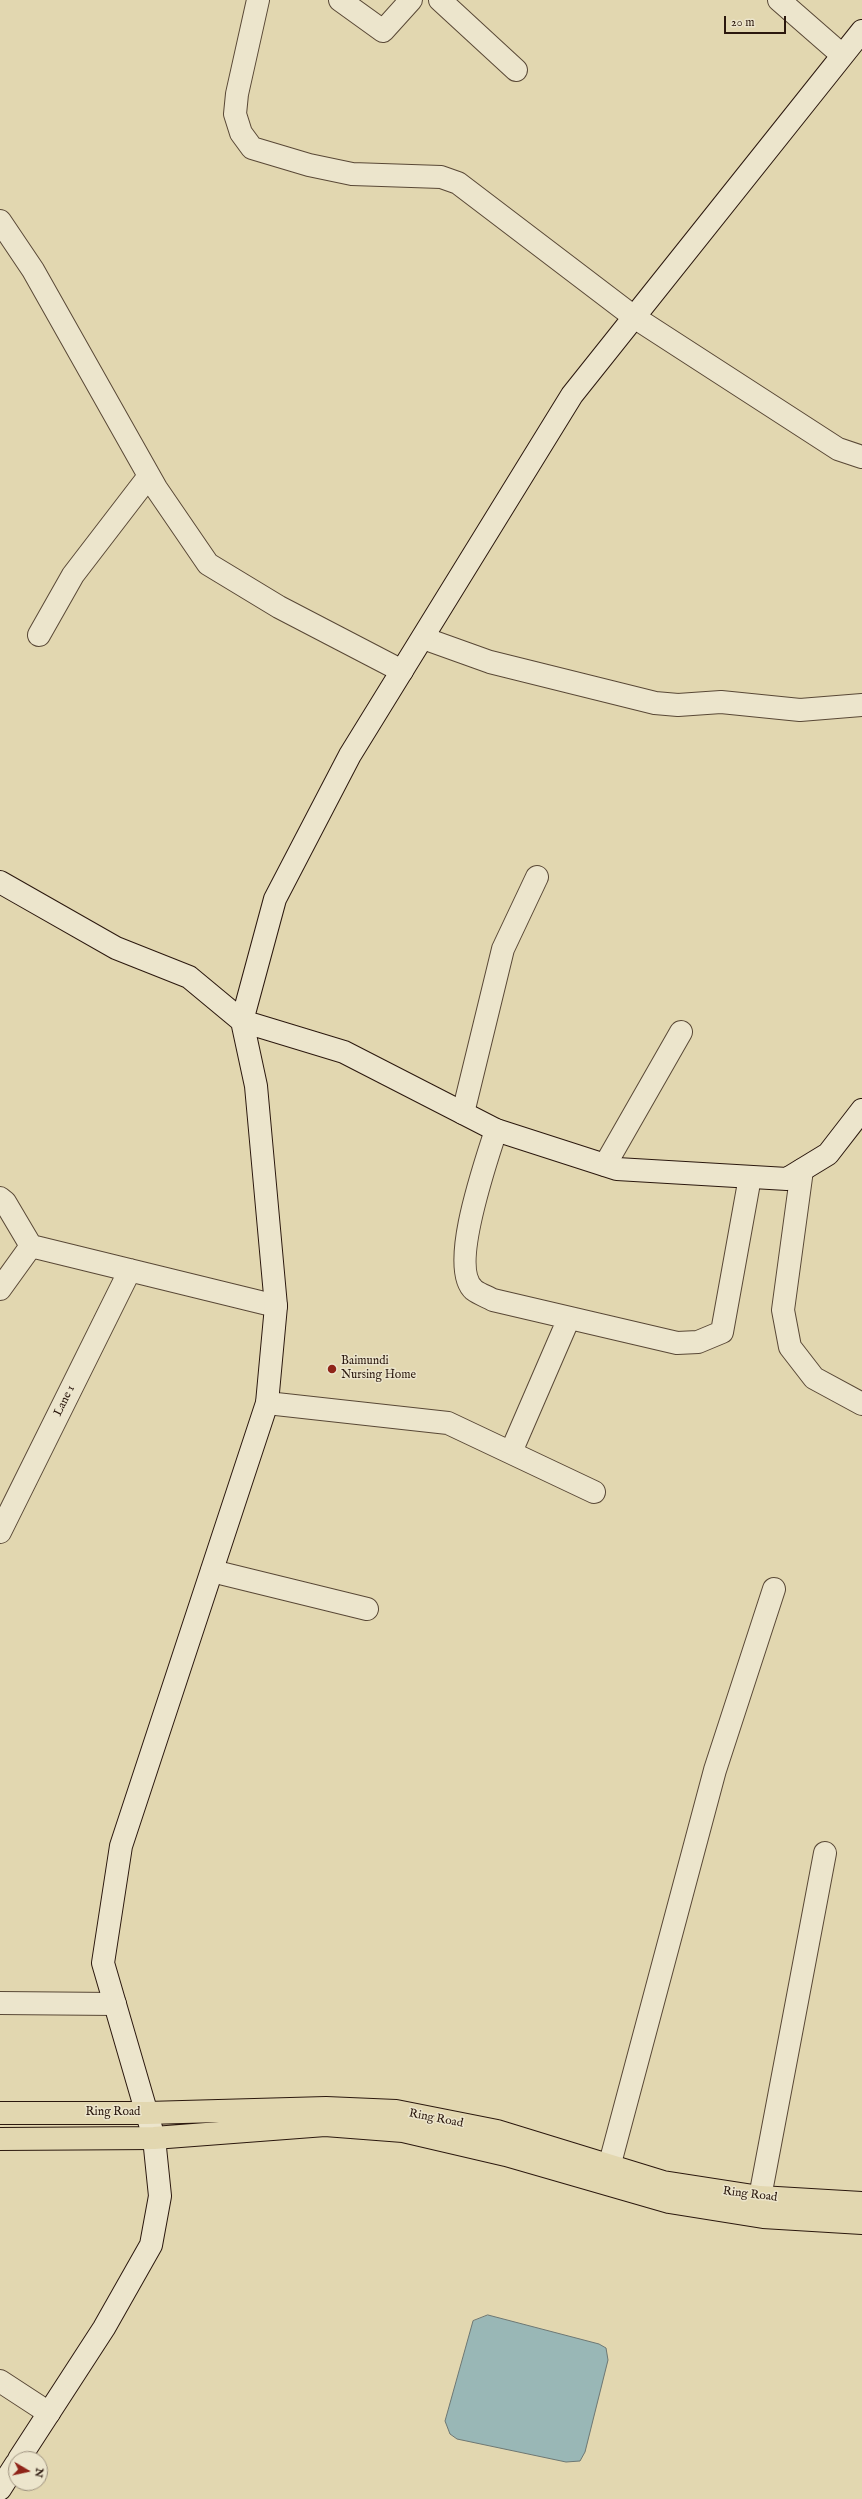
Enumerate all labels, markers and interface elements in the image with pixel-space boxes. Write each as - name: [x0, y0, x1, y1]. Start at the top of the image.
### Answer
- scale bar: [726, 8, 788, 34]
- text: 20 m: [731, 15, 754, 30]
- place label: Baimundi Nursing Home: [341, 1355, 416, 1383]
- marker: Baimundi Nursing Home: [326, 1363, 338, 1375]
- street label: Lane 1: [51, 1383, 79, 1419]
- street label: Ring Road: [86, 2106, 140, 2120]
- street label: Ring Road: [408, 2107, 464, 2131]
- street label: Ring Road: [722, 2185, 778, 2205]
- north arrow: [8, 2451, 48, 2491]
- text: N: [31, 2467, 47, 2479]

